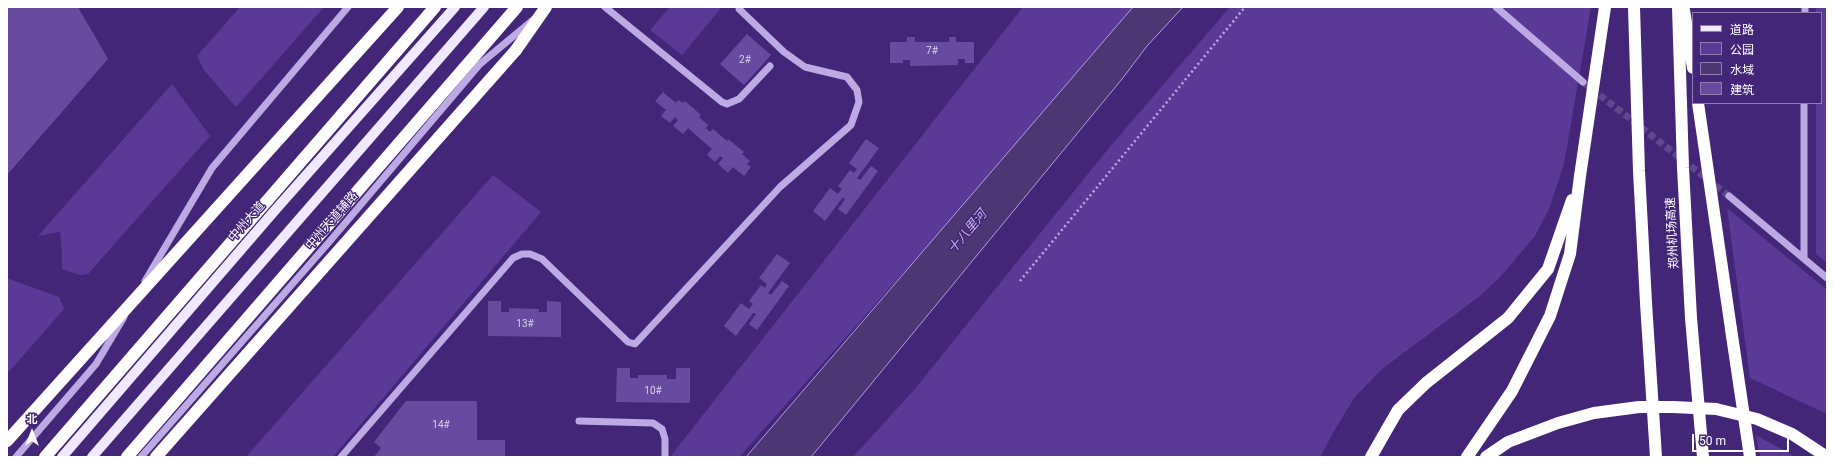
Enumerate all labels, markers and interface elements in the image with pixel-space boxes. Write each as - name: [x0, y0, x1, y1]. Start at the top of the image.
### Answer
- legend: [1692, 12, 1822, 104]
- text: 道路: [1730, 23, 1754, 37]
- text: 公园: [1730, 43, 1754, 57]
- house number: 7#: [926, 45, 938, 57]
- house number: 2#: [739, 54, 751, 66]
- text: 水域: [1730, 63, 1754, 77]
- text: 建筑: [1730, 83, 1754, 97]
- street label: 中州大道辅路: [303, 189, 361, 253]
- street label: 郑州机场高速: [1664, 197, 1682, 269]
- street label: 中州大道: [226, 199, 268, 245]
- water label: 十八里河: [945, 207, 991, 257]
- house number: 13#: [516, 318, 534, 330]
- house number: 10#: [644, 385, 662, 397]
- north arrow: [12, 412, 52, 452]
- text: 北: [27, 413, 38, 426]
- house number: 14#: [432, 419, 450, 431]
- scale bar: [1694, 426, 1791, 452]
- text: 50 m: [1699, 434, 1726, 448]

